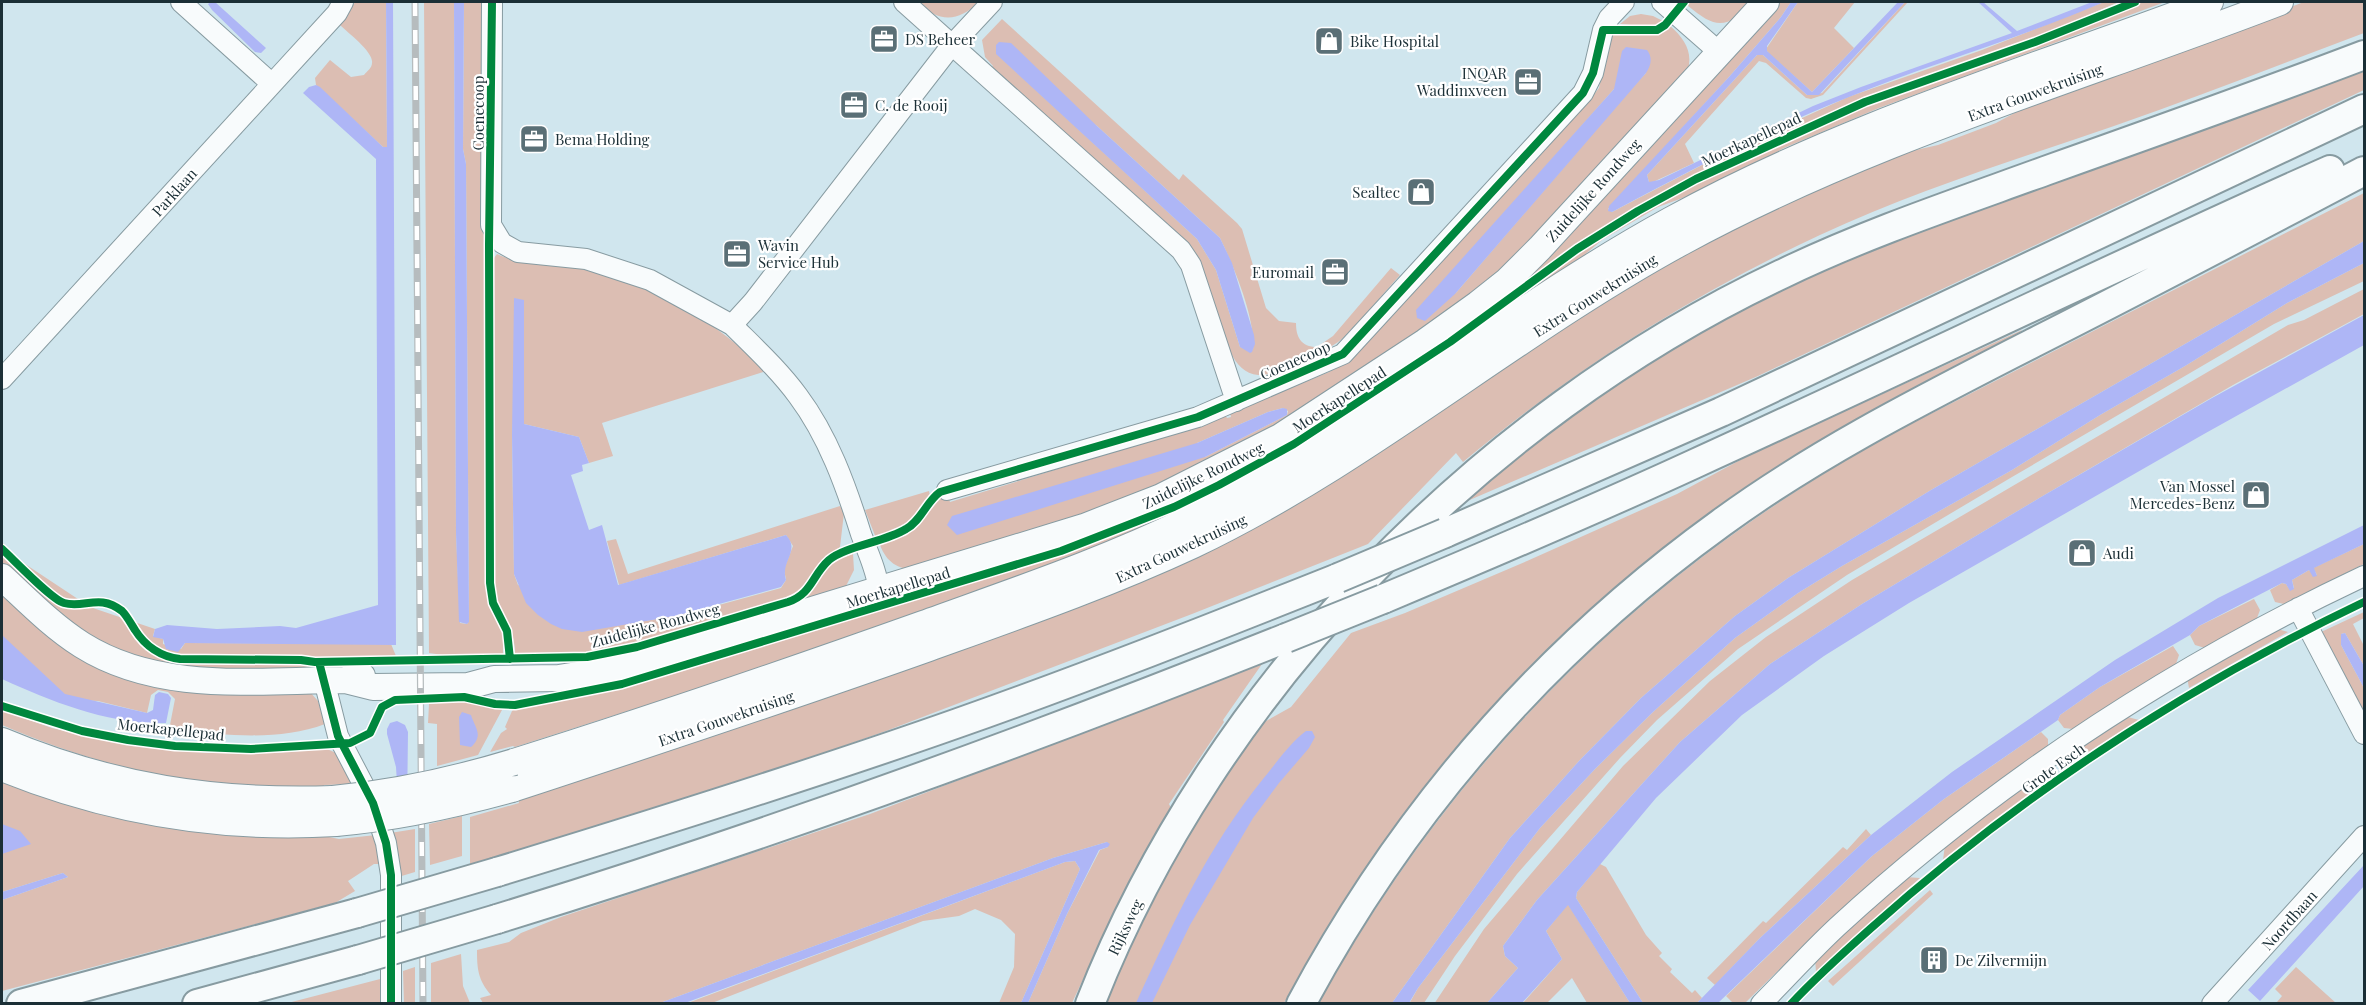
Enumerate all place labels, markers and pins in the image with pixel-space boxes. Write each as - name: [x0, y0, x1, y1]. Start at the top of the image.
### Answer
- office icon: DS Beheer: [868, 23, 900, 55]
- shop icon: Bike Hospital: [1313, 25, 1345, 57]
- place label: DS Beheer: [905, 29, 976, 49]
- place label: Bike Hospital: [1350, 31, 1439, 51]
- place label: INQAR Waddinxveen: [1416, 63, 1507, 100]
- office icon: INQAR Waddinxveen: [1512, 66, 1544, 98]
- office icon: C. de Rooij: [838, 89, 870, 121]
- place label: C. de Rooij: [875, 95, 947, 115]
- office icon: Bema Holding: [518, 123, 550, 155]
- place label: Bema Holding: [555, 129, 649, 149]
- shop icon: Sealtec: [1405, 176, 1437, 208]
- place label: Sealtec: [1352, 182, 1400, 202]
- place label: Wavin Service Hub: [757, 235, 839, 272]
- office icon: Wavin Service Hub: [721, 238, 753, 270]
- office icon: Euromail: [1319, 256, 1351, 288]
- place label: Euromail: [1252, 262, 1314, 282]
- place label: Van Mossel Mercedes-Benz: [2130, 476, 2235, 513]
- shop icon: Van Mossel Mercedes-Benz: [2240, 479, 2272, 511]
- shop icon: Audi: [2066, 537, 2098, 569]
- place label: Audi: [2102, 543, 2134, 563]
- building icon: De Zilvermijn: [1918, 944, 1950, 976]
- place label: De Zilvermijn: [1955, 950, 2047, 970]

